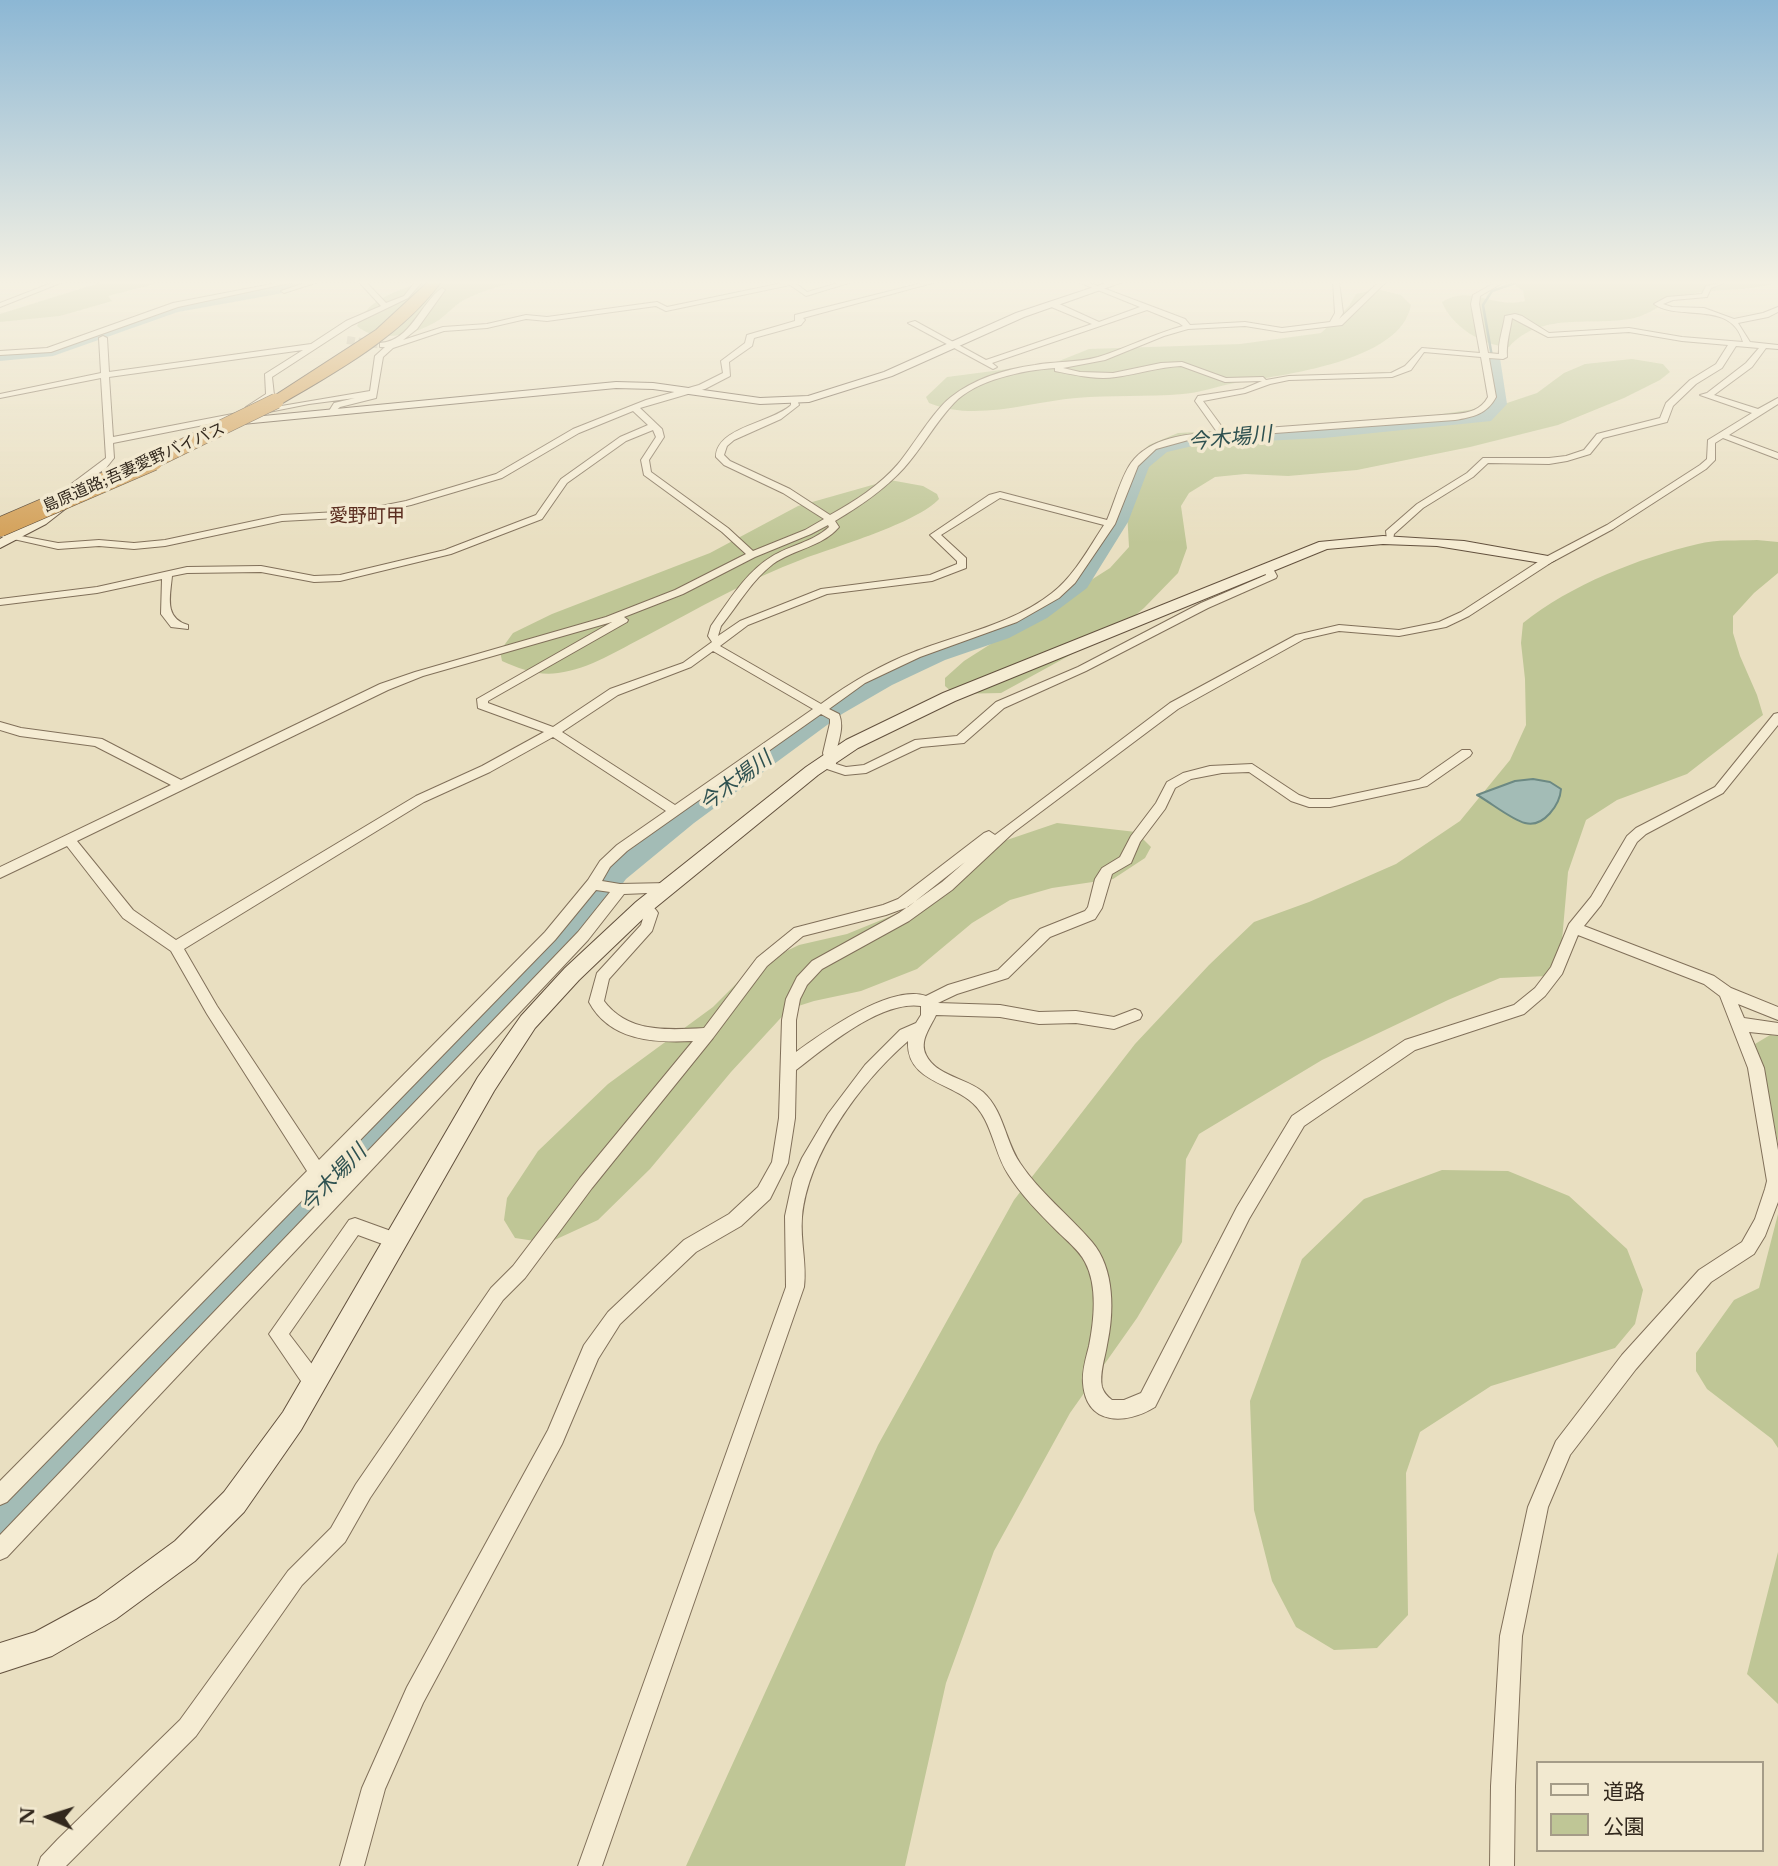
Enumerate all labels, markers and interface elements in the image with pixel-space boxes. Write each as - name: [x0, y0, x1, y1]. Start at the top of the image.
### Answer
- street label: 島原道路;吾妻愛野バイパス: [40, 419, 228, 517]
- water label: 今木場川: [1187, 422, 1273, 456]
- district label: 愛野町甲: [329, 506, 405, 528]
- water label: 今木場川: [695, 747, 777, 817]
- water label: 今木場川: [296, 1140, 372, 1218]
- legend: [1536, 1761, 1764, 1852]
- text: 道路: [1603, 1779, 1645, 1805]
- north arrow: [14, 1782, 84, 1852]
- text: N: [16, 1806, 39, 1825]
- text: 公園: [1603, 1814, 1645, 1840]

